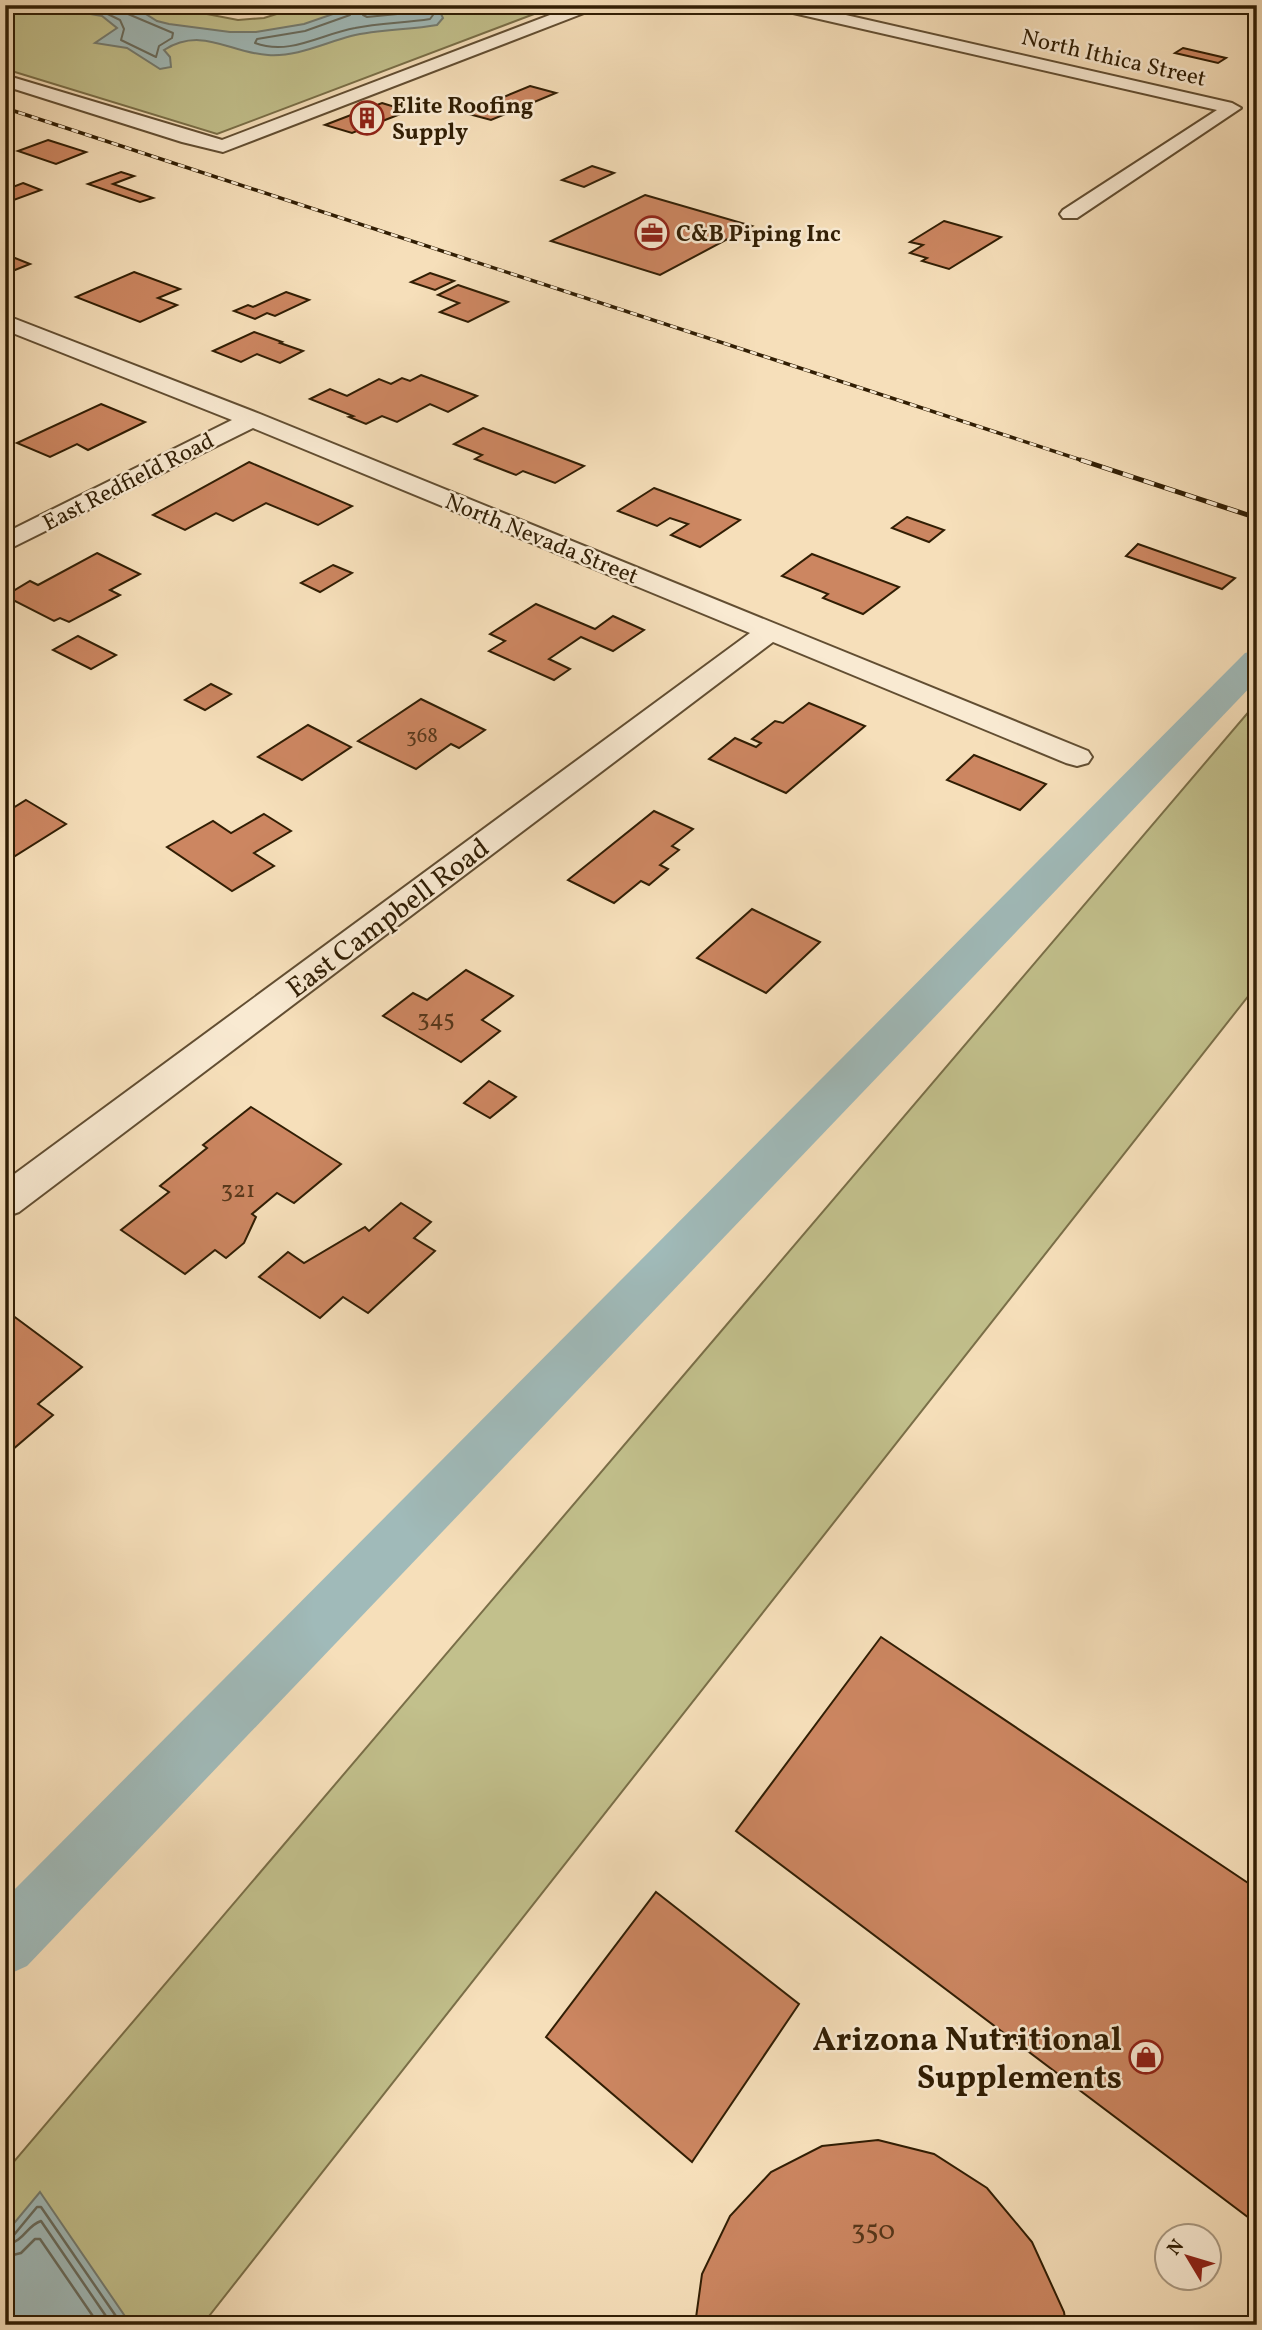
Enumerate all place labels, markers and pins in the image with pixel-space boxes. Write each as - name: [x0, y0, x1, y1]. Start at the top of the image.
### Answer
- place label: Elite Roofing Supply: [392, 91, 533, 149]
- building icon: Elite Roofing Supply: [348, 99, 386, 137]
- office icon: C&B Piping Inc: [633, 214, 671, 252]
- place label: C&B Piping Inc: [676, 219, 841, 251]
- place label: Arizona Nutritional Supplements: [812, 2019, 1122, 2103]
- shop icon: Arizona Nutritional Supplements: [1127, 2038, 1165, 2076]

